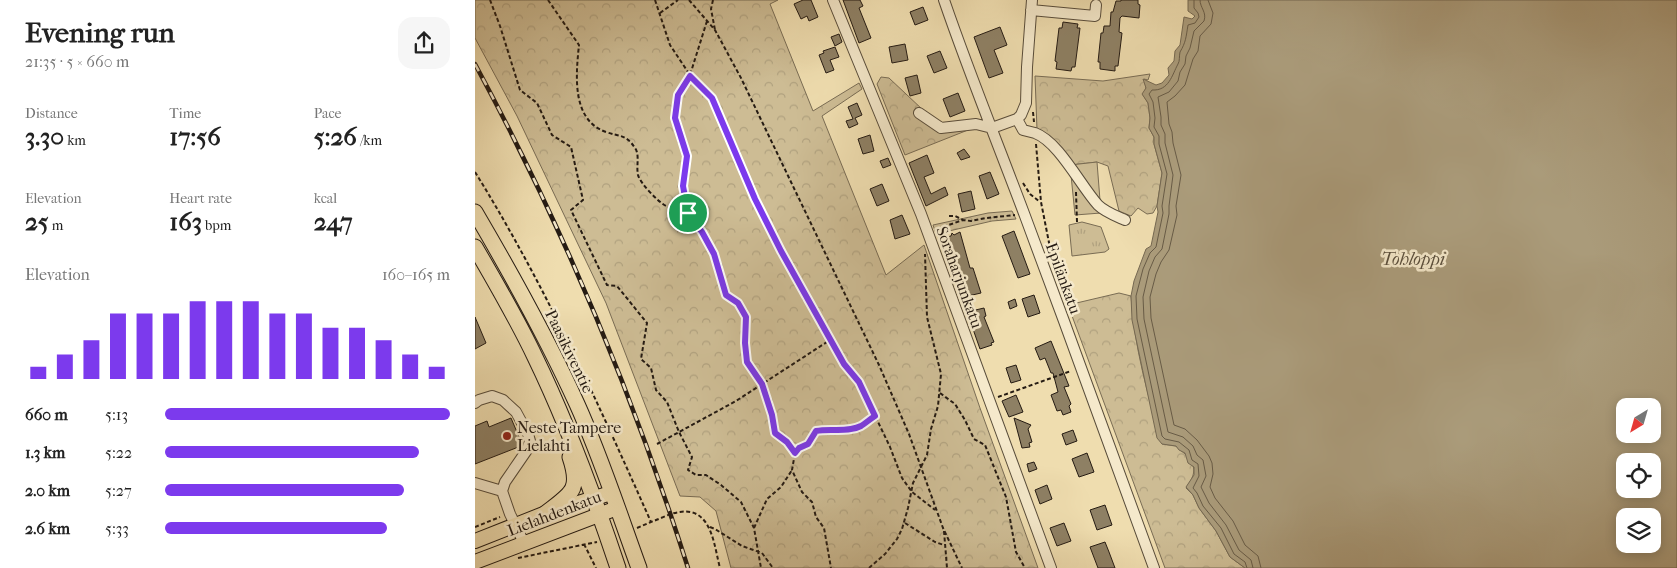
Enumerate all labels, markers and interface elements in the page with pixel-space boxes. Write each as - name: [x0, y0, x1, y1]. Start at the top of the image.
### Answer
- text: Evening run: [25, 16, 175, 49]
- button: share: [398, 17, 450, 69]
- text: 21:35 · 5 × 660 m: [25, 52, 129, 71]
- text: Distance: [25, 105, 78, 122]
- text: Time: [169, 105, 201, 122]
- text: Pace: [314, 105, 342, 122]
- text: 3.30: [25, 122, 64, 151]
- text: 17:56: [169, 122, 221, 151]
- text: 5:26: [314, 122, 357, 151]
- text: km: [64, 132, 86, 149]
- text: /km: [357, 132, 382, 149]
- text: Elevation: [25, 190, 82, 207]
- text: Heart rate: [169, 190, 232, 207]
- text: kcal: [314, 190, 337, 207]
- pin: [667, 192, 709, 234]
- icon: arrive: [674, 199, 702, 227]
- text: 25: [25, 207, 49, 236]
- text: 163: [169, 207, 202, 236]
- text: 247: [314, 207, 353, 236]
- text: m: [49, 217, 63, 234]
- text: bpm: [202, 217, 231, 234]
- street label: Soraharjunkatu: [932, 224, 987, 331]
- street label: Epilänkatu: [1042, 240, 1085, 316]
- water label: Tohloppi: [1381, 249, 1447, 270]
- text: Elevation: [25, 265, 90, 284]
- text: 160–165 m: [382, 265, 450, 284]
- street label: Paasikiventie: [541, 306, 598, 396]
- north arrow: [1616, 398, 1661, 442]
- map controls: [1616, 398, 1661, 553]
- text: 660 m: [25, 405, 68, 424]
- text: 5:13: [105, 405, 128, 424]
- place label: Neste Tampere Lielahti: [517, 418, 621, 455]
- marker: Neste Tampere Lielahti: [501, 430, 513, 442]
- text: 1.3 km: [25, 443, 65, 462]
- text: 5:22: [105, 443, 132, 462]
- button: locate: [1616, 453, 1661, 498]
- text: 2.0 km: [25, 481, 70, 500]
- text: 5:27: [105, 481, 132, 500]
- street label: Lielahdenkatu: [505, 487, 604, 540]
- button: layers: [1616, 508, 1661, 553]
- text: 2.6 km: [25, 519, 70, 538]
- text: 5:33: [105, 519, 129, 538]

